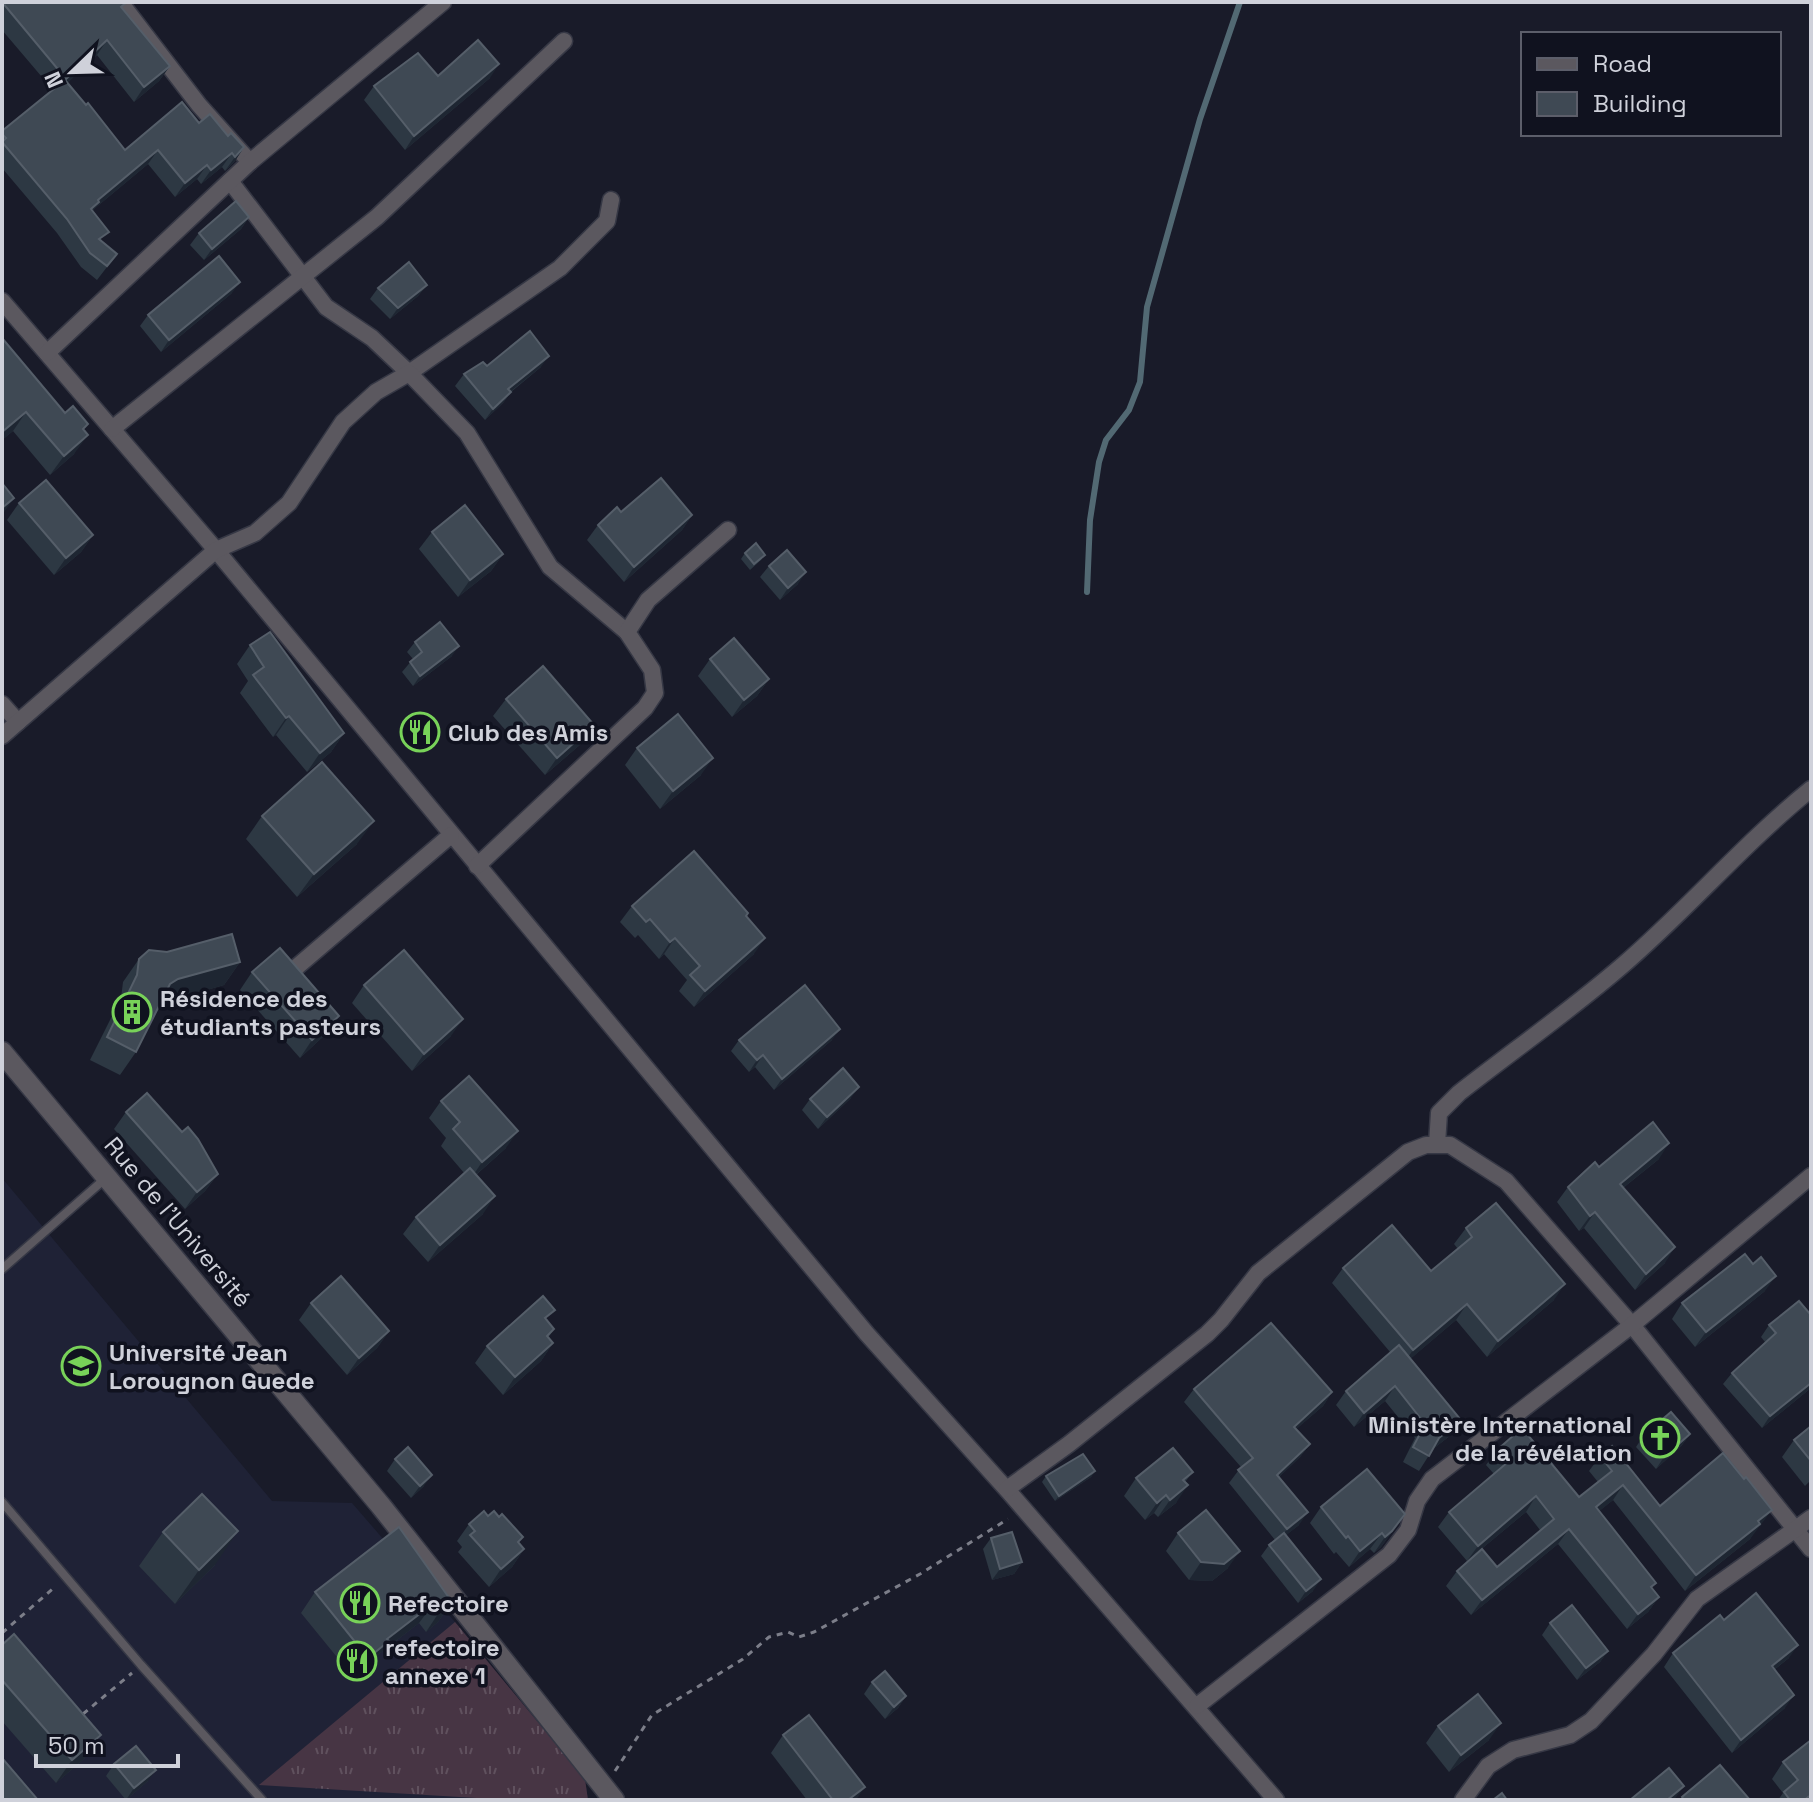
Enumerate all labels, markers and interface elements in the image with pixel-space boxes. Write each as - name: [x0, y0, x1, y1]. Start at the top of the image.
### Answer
- north arrow: [32, 32, 112, 112]
- legend: [1521, 32, 1781, 136]
- text: Road: [1593, 48, 1652, 79]
- text: N: [38, 68, 69, 92]
- text: Building: [1593, 88, 1687, 119]
- restaurant icon: Club des Amis: [399, 711, 441, 753]
- place label: Club des Amis: [448, 717, 608, 748]
- place label: Résidence des étudiants pasteurs: [160, 983, 381, 1042]
- building icon: Résidence des étudiants pasteurs: [111, 991, 153, 1033]
- street label: Rue de l'Université: [98, 1130, 258, 1314]
- place label: Université Jean Lorougnon Guede: [109, 1337, 315, 1396]
- school or university icon: Université Jean Lorougnon Guede: [60, 1345, 102, 1387]
- place label: Ministère International de la révélation: [1368, 1409, 1632, 1468]
- church icon: Ministère International de la révélation: [1639, 1417, 1681, 1459]
- restaurant icon: Refectoire: [339, 1582, 381, 1624]
- place label: Refectoire: [388, 1588, 509, 1619]
- place label: refectoire annexe 1: [385, 1632, 500, 1691]
- restaurant icon: refectoire annexe 1: [336, 1640, 378, 1682]
- scale bar: [36, 1718, 178, 1768]
- text: 50 m: [48, 1730, 105, 1761]

